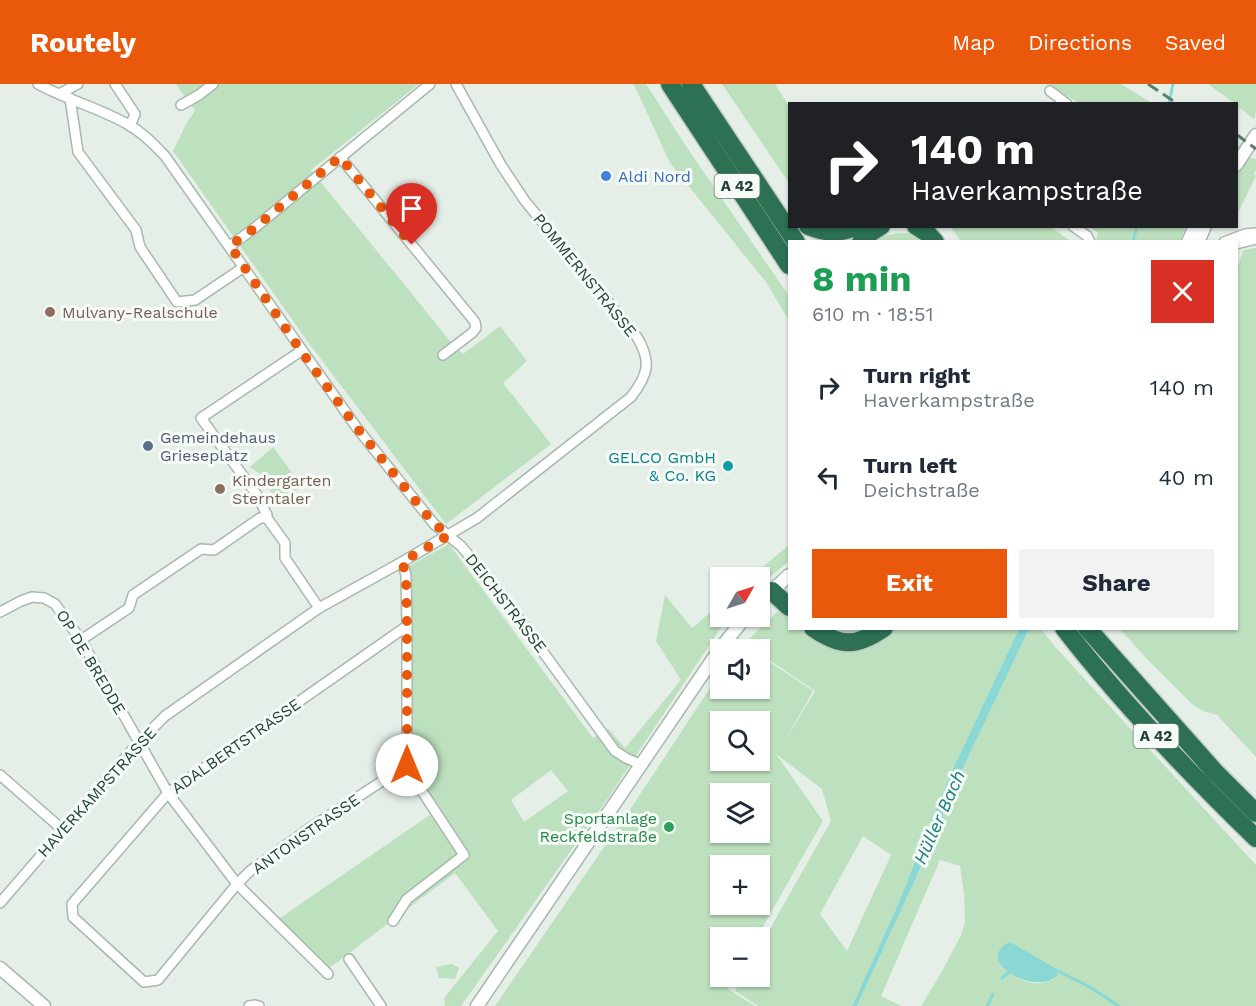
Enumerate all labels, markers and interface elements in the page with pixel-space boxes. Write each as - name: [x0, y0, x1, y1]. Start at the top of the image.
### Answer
- text: Routely: [30, 26, 136, 59]
- text: Map: [952, 30, 995, 55]
- text: Directions: [1028, 30, 1132, 55]
- text: Saved: [1165, 30, 1226, 55]
- text: 140 m: [911, 125, 1035, 174]
- icon: right: [812, 126, 890, 204]
- place label: Aldi Nord: [618, 167, 691, 186]
- marker: Aldi Nord: [599, 169, 613, 183]
- road number: A 42: [714, 174, 760, 198]
- text: Haverkampstraße: [911, 175, 1143, 207]
- pin: [386, 183, 437, 245]
- icon: arrive: [395, 192, 428, 225]
- street label: POMMERNSTRASSE: [530, 210, 640, 340]
- text: 8 min: [812, 258, 912, 300]
- button: close: [1151, 260, 1214, 323]
- text: 610 m · 18:51: [812, 302, 934, 326]
- place label: Mulvany-Realschule: [62, 303, 218, 322]
- marker: Mulvany-Realschule: [43, 305, 57, 319]
- text: Turn right: [863, 363, 970, 388]
- icon: right: [812, 371, 845, 404]
- text: 140 m: [1150, 375, 1214, 400]
- text: Haverkampstraße: [863, 388, 1035, 412]
- place label: Gemeindehaus Grieseplatz: [160, 428, 276, 465]
- marker: Gemeindehaus Grieseplatz: [141, 439, 155, 453]
- place label: GELCO GmbH & Co. KG: [608, 448, 716, 485]
- text: Turn left: [863, 453, 957, 478]
- marker: GELCO GmbH & Co. KG: [721, 459, 735, 473]
- icon: left: [812, 461, 845, 494]
- text: 40 m: [1158, 465, 1214, 490]
- place label: Kindergarten Sterntaler: [232, 471, 332, 508]
- text: Deichstraße: [863, 478, 980, 502]
- marker: Kindergarten Sterntaler: [213, 482, 227, 496]
- button: Exit: [812, 549, 1007, 618]
- button: Share: [1019, 549, 1214, 618]
- street label: DEICHSTRASSE: [461, 550, 551, 656]
- north arrow: [710, 567, 770, 627]
- map controls: [710, 567, 770, 987]
- street label: OP DE BREDDE: [52, 606, 130, 718]
- button: sound: [710, 639, 770, 699]
- street label: ADALBERTSTRASSE: [168, 694, 304, 798]
- button: search: [710, 711, 770, 771]
- street label: HAVERKAMPSTRASSE: [34, 723, 160, 861]
- road number: A 42: [1134, 724, 1178, 748]
- position arrow: [375, 733, 439, 797]
- water label: Hüller Bach: [909, 767, 969, 867]
- button: layers: [710, 783, 770, 843]
- street label: ANTONSTRASSE: [249, 790, 363, 878]
- place label: Sportanlage Reckfeldstraße: [540, 809, 657, 846]
- marker: Sportanlage Reckfeldstraße: [662, 820, 676, 834]
- button: +: [710, 855, 770, 915]
- button: −: [710, 927, 770, 987]

